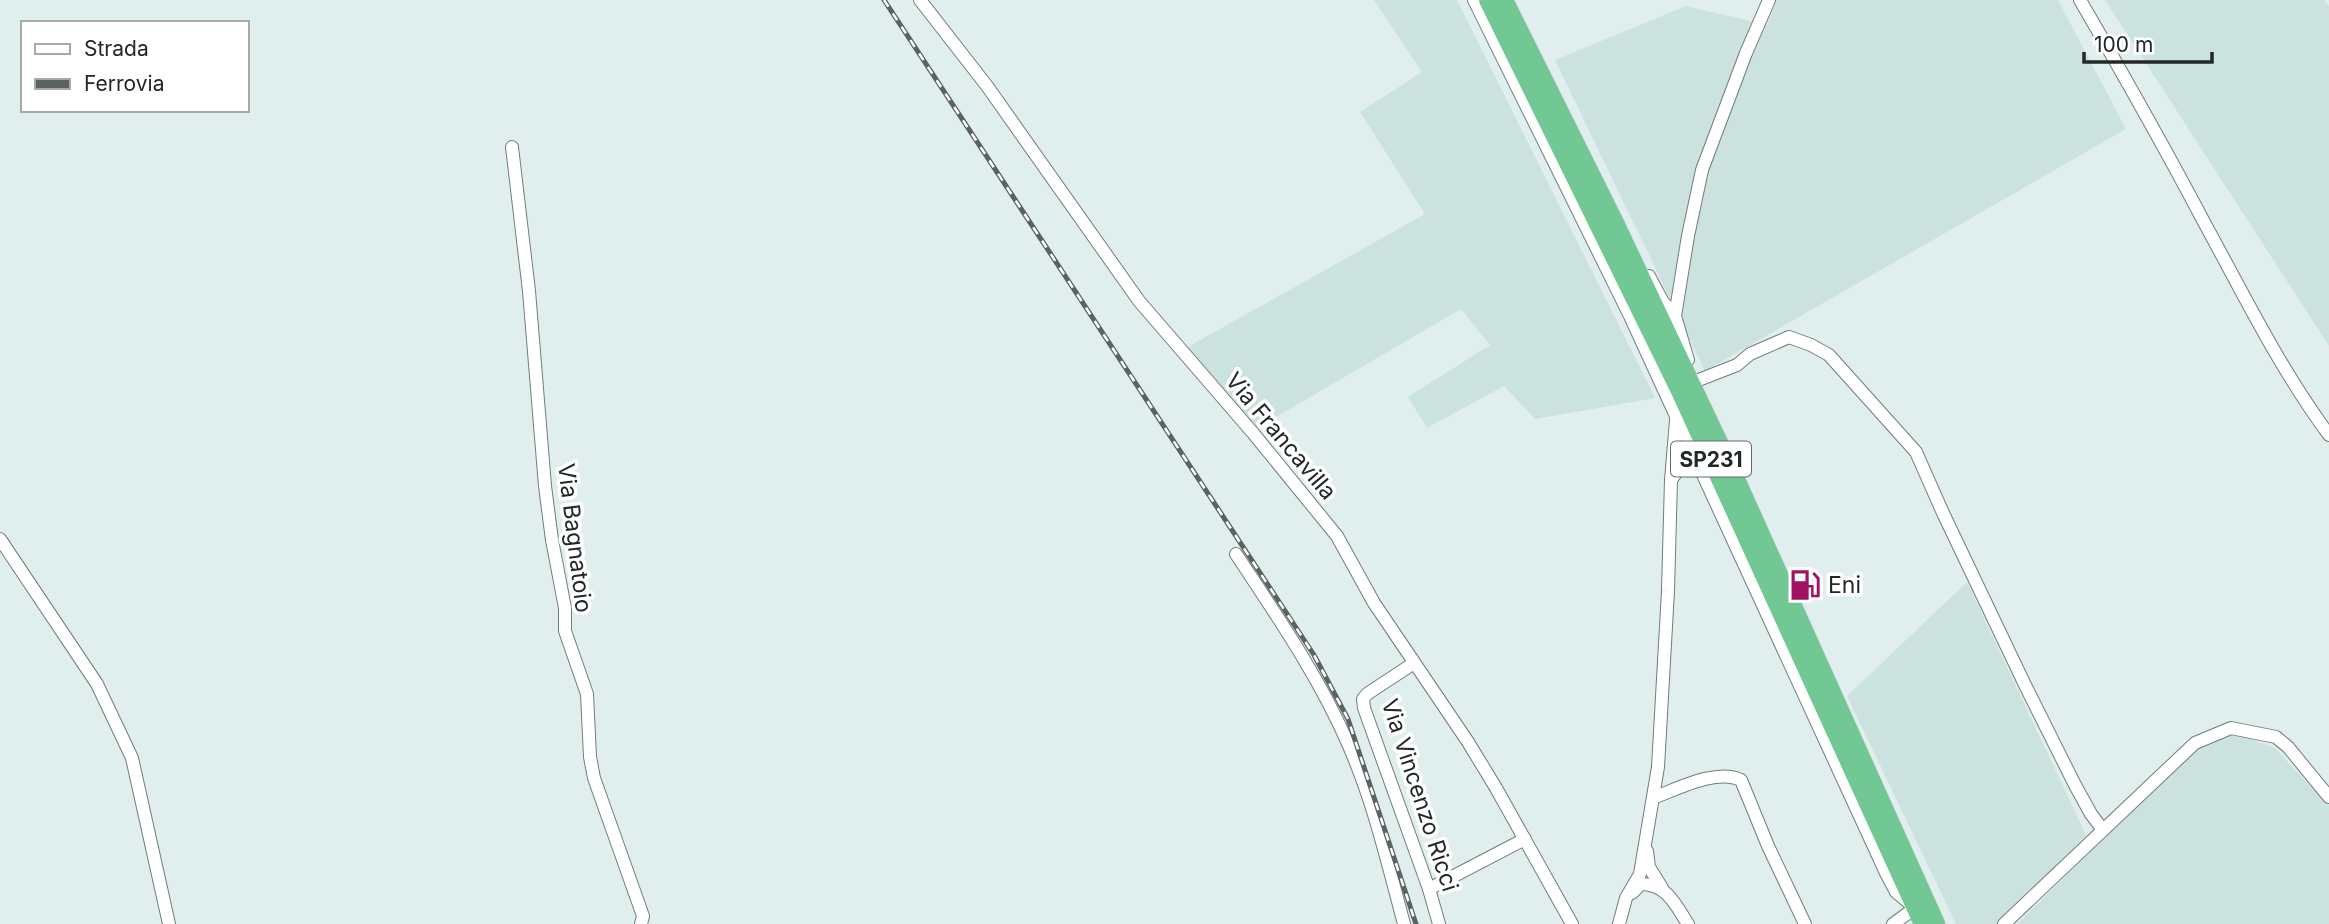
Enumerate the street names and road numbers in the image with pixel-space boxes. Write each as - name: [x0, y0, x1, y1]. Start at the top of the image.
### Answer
- street label: Via Francavilla: [1220, 367, 1342, 505]
- road number: SP231: [1671, 442, 1751, 476]
- street label: Via Bagnatoio: [552, 462, 598, 614]
- street label: Via Vincenzo Ricci: [1376, 695, 1464, 895]

